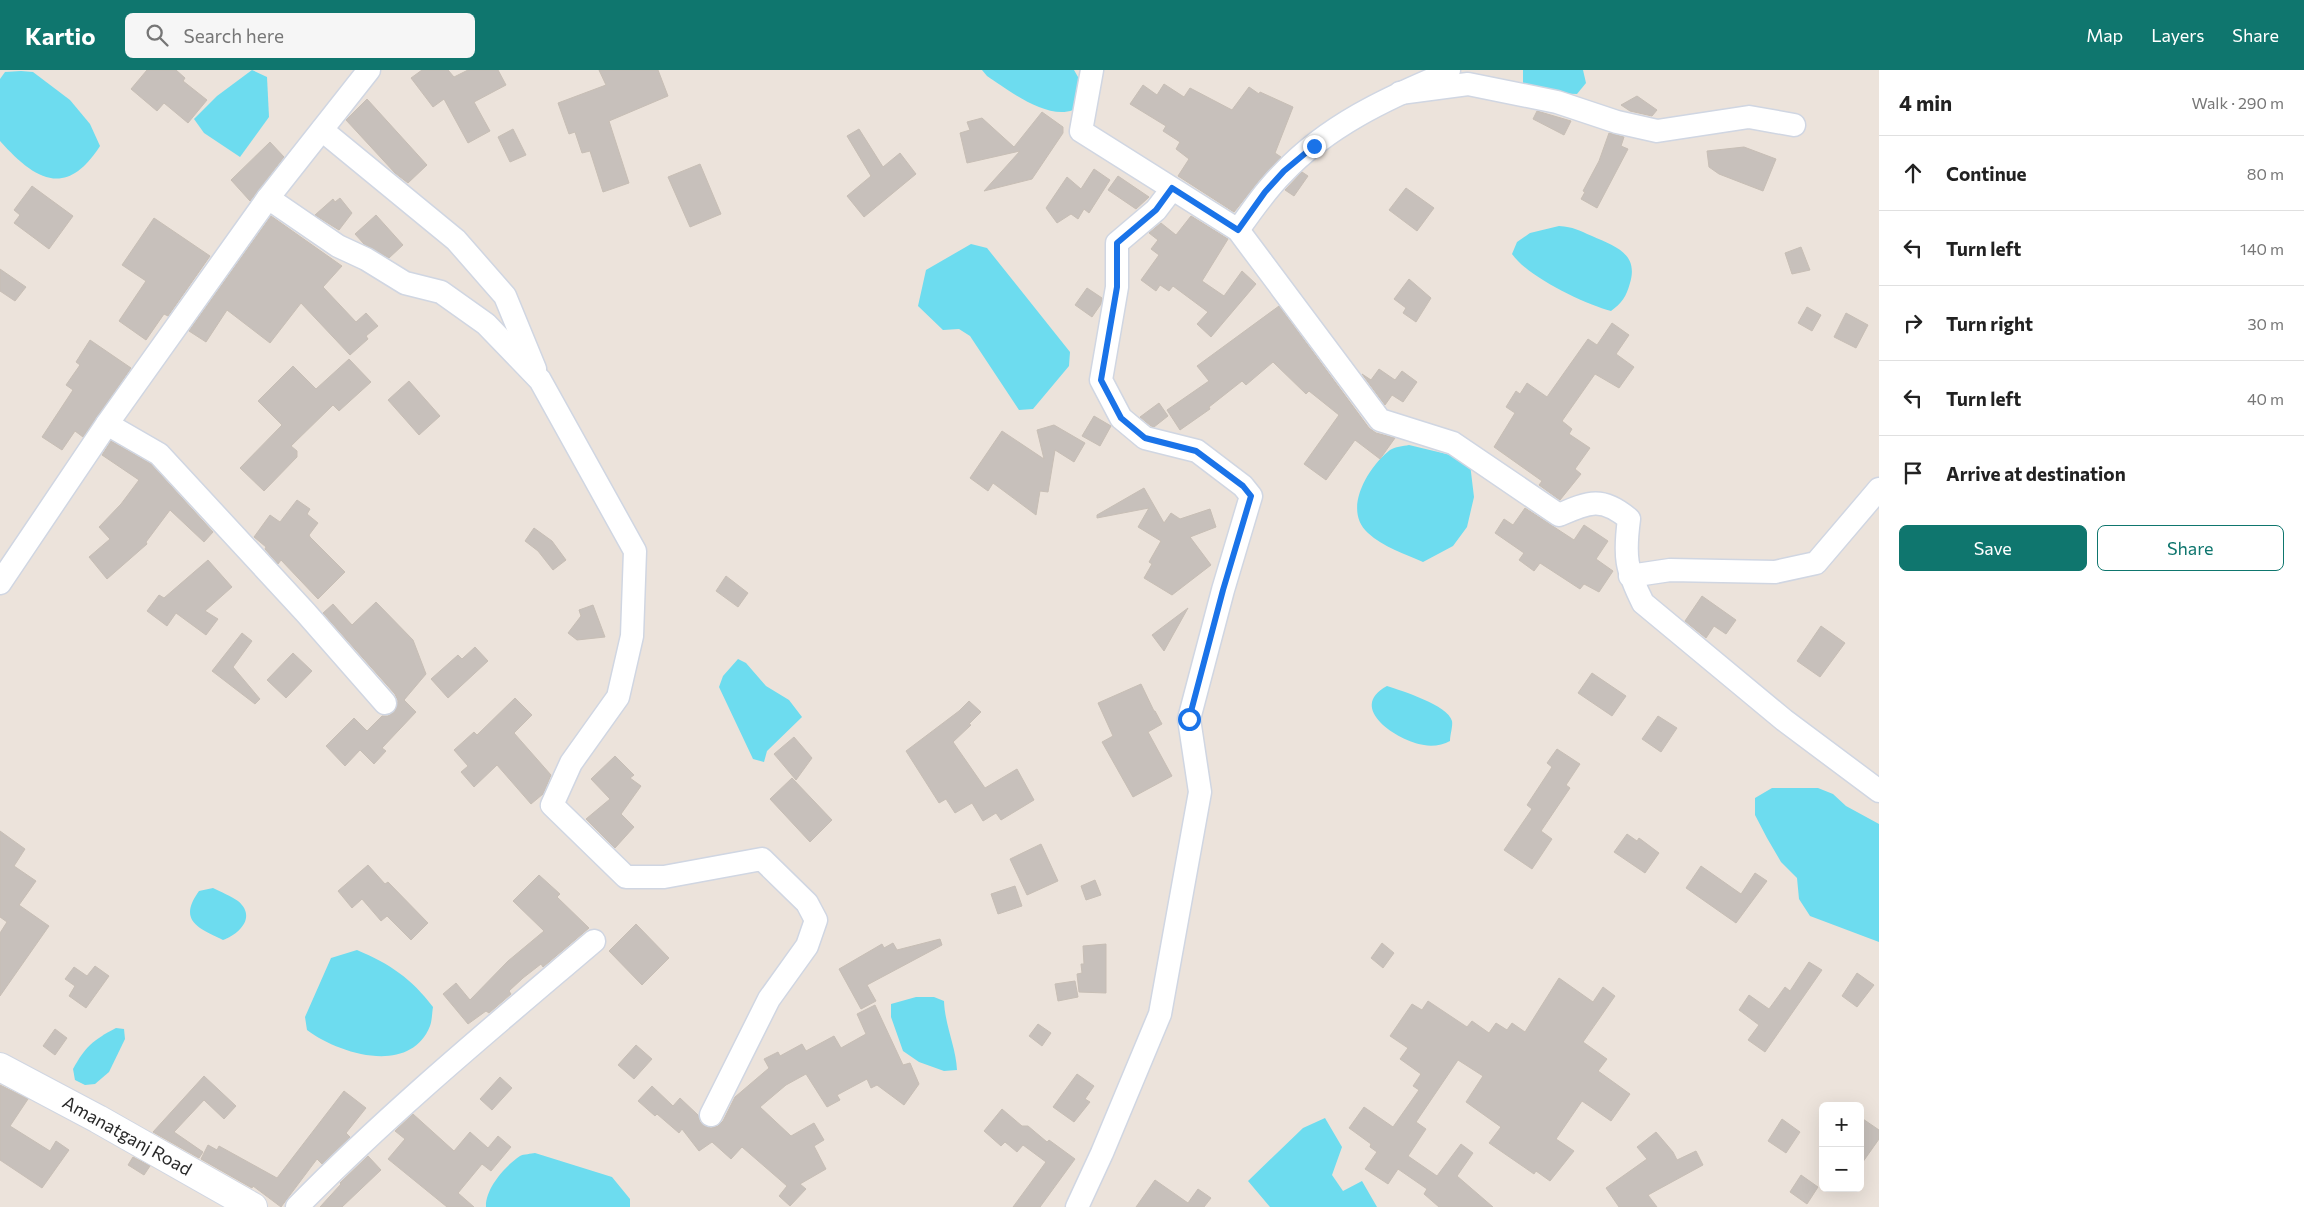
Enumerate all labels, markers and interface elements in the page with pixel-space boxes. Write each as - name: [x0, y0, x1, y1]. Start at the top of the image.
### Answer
- search box: [125, 13, 475, 58]
- text: Kartio: [25, 21, 95, 50]
- icon: search: [143, 21, 171, 49]
- text: Search here: [183, 24, 284, 47]
- text: Map: [2086, 24, 2123, 46]
- text: Layers: [2151, 24, 2204, 46]
- text: Share: [2232, 24, 2279, 46]
- text: 4 min: [1899, 90, 1952, 115]
- text: Walk · 290 m: [2192, 93, 2284, 112]
- route end: [1303, 135, 1326, 158]
- icon: ahead: [1899, 159, 1927, 187]
- text: Continue: [1946, 162, 2026, 185]
- text: 80 m: [2247, 164, 2284, 183]
- icon: left: [1899, 234, 1927, 262]
- text: Turn left: [1946, 237, 2021, 260]
- text: 140 m: [2240, 239, 2284, 258]
- icon: right: [1899, 309, 1927, 337]
- text: Turn right: [1946, 312, 2033, 335]
- text: 30 m: [2247, 314, 2284, 333]
- icon: left: [1899, 384, 1927, 412]
- text: Turn left: [1946, 387, 2021, 410]
- text: 40 m: [2247, 389, 2284, 408]
- icon: arrive: [1899, 459, 1927, 487]
- text: Arrive at destination: [1946, 462, 2126, 485]
- button: Save: [1899, 525, 2087, 571]
- button: Share: [2097, 525, 2284, 571]
- route start: [1178, 708, 1201, 731]
- street label: Amanatganj Road: [59, 1091, 196, 1180]
- map controls: [1819, 1102, 1864, 1192]
- button: +: [1819, 1102, 1864, 1147]
- button: −: [1819, 1147, 1864, 1192]

